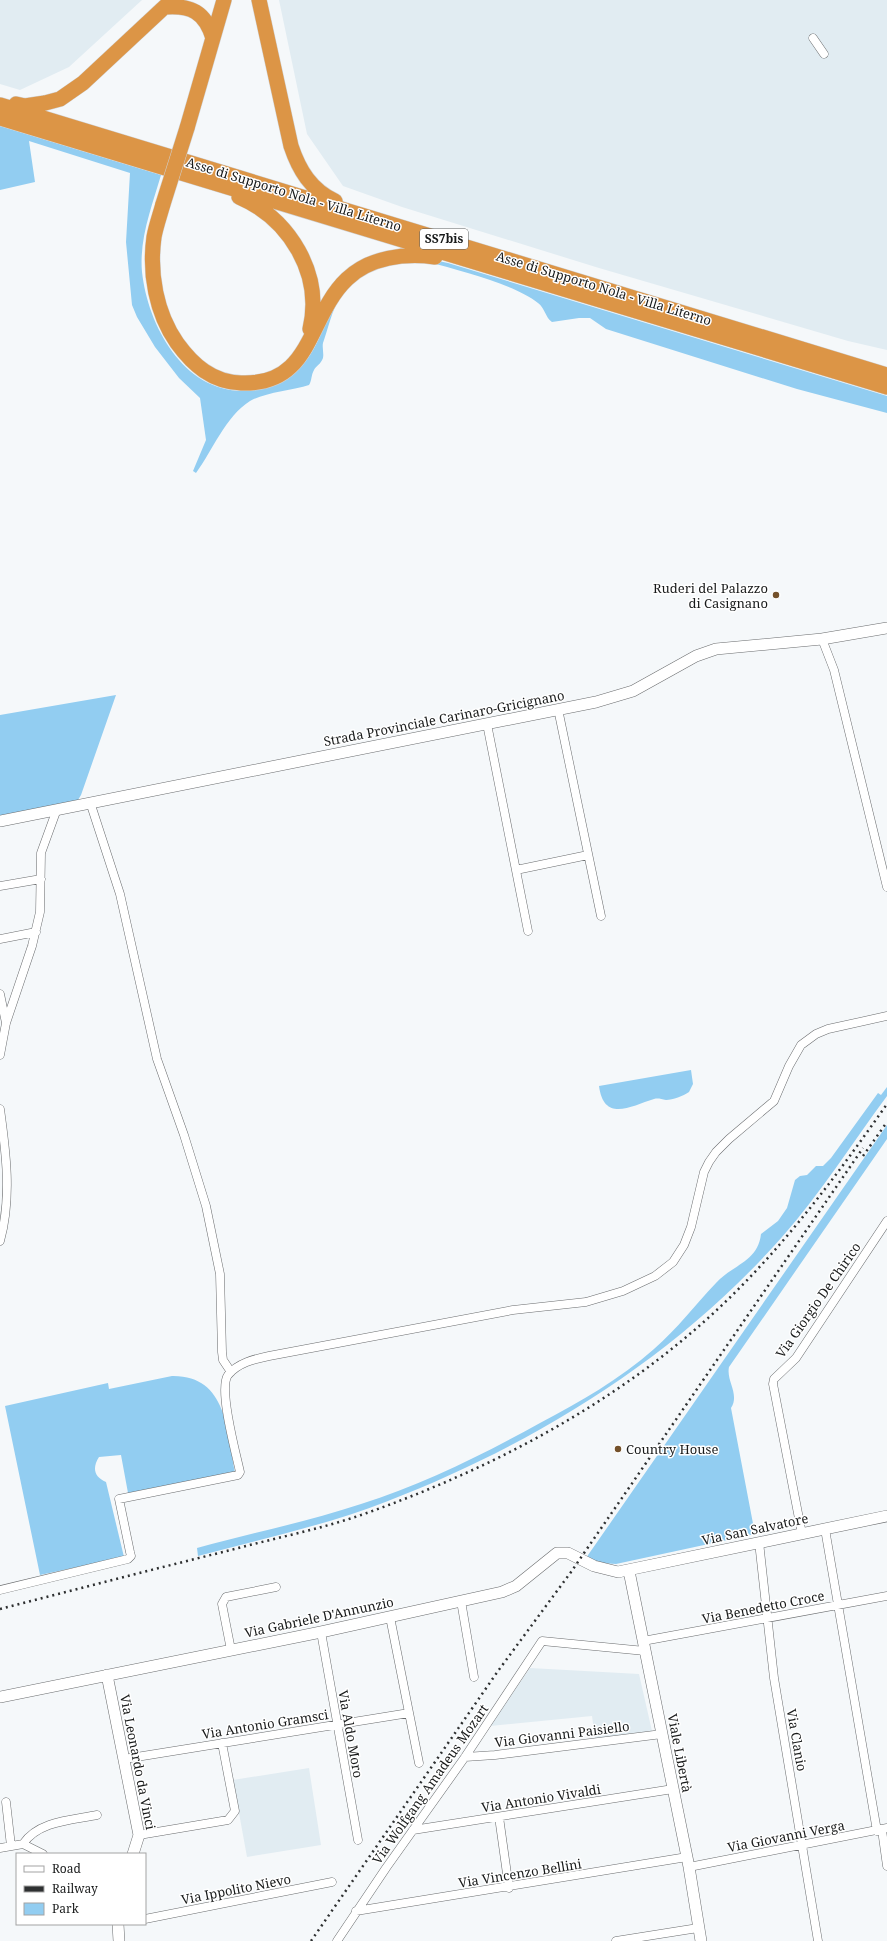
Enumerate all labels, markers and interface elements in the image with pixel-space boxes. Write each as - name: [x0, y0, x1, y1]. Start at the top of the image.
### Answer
- street label: Asse di Supporto Nola - Villa Literno: [184, 153, 404, 235]
- road number: SS7bis: [420, 229, 468, 249]
- street label: Asse di Supporto Nola - Villa Literno: [494, 247, 714, 329]
- place label: Ruderi del Palazzo di Casignano: [653, 579, 768, 612]
- marker: Ruderi del Palazzo di Casignano: [771, 590, 781, 600]
- street label: Strada Provinciale Carinaro-Gricignano: [322, 686, 566, 750]
- street label: Via Giorgio De Chirico: [771, 1239, 865, 1361]
- place label: Country House: [626, 1440, 718, 1458]
- marker: Country House: [613, 1444, 623, 1454]
- street label: Via San Salvatore: [700, 1509, 810, 1549]
- street label: Via Benedetto Croce: [700, 1586, 826, 1628]
- street label: Via Gabriele D'Annunzio: [243, 1592, 395, 1642]
- street label: Via Aldo Moro: [334, 1689, 368, 1779]
- street label: Via Leonardo da Vinci: [116, 1693, 160, 1831]
- street label: Via Wolfgang Amadeus Mozart: [368, 1700, 493, 1868]
- street label: Via Antonio Gramsci: [200, 1705, 330, 1743]
- street label: Via Clanio: [783, 1707, 811, 1773]
- street label: Viale Libertà: [664, 1712, 696, 1794]
- street label: Via Giovanni Paisiello: [494, 1717, 630, 1751]
- street label: Via Antonio Vivaldi: [480, 1780, 602, 1816]
- street label: Via Giovanni Verga: [726, 1816, 846, 1856]
- legend: [16, 1853, 146, 1925]
- street label: Via Vincenzo Bellini: [457, 1854, 583, 1892]
- text: Road: [52, 1860, 82, 1877]
- street label: Via Ippolito Nievo: [180, 1870, 292, 1908]
- text: Railway: [52, 1880, 98, 1897]
- text: Park: [52, 1900, 80, 1917]

